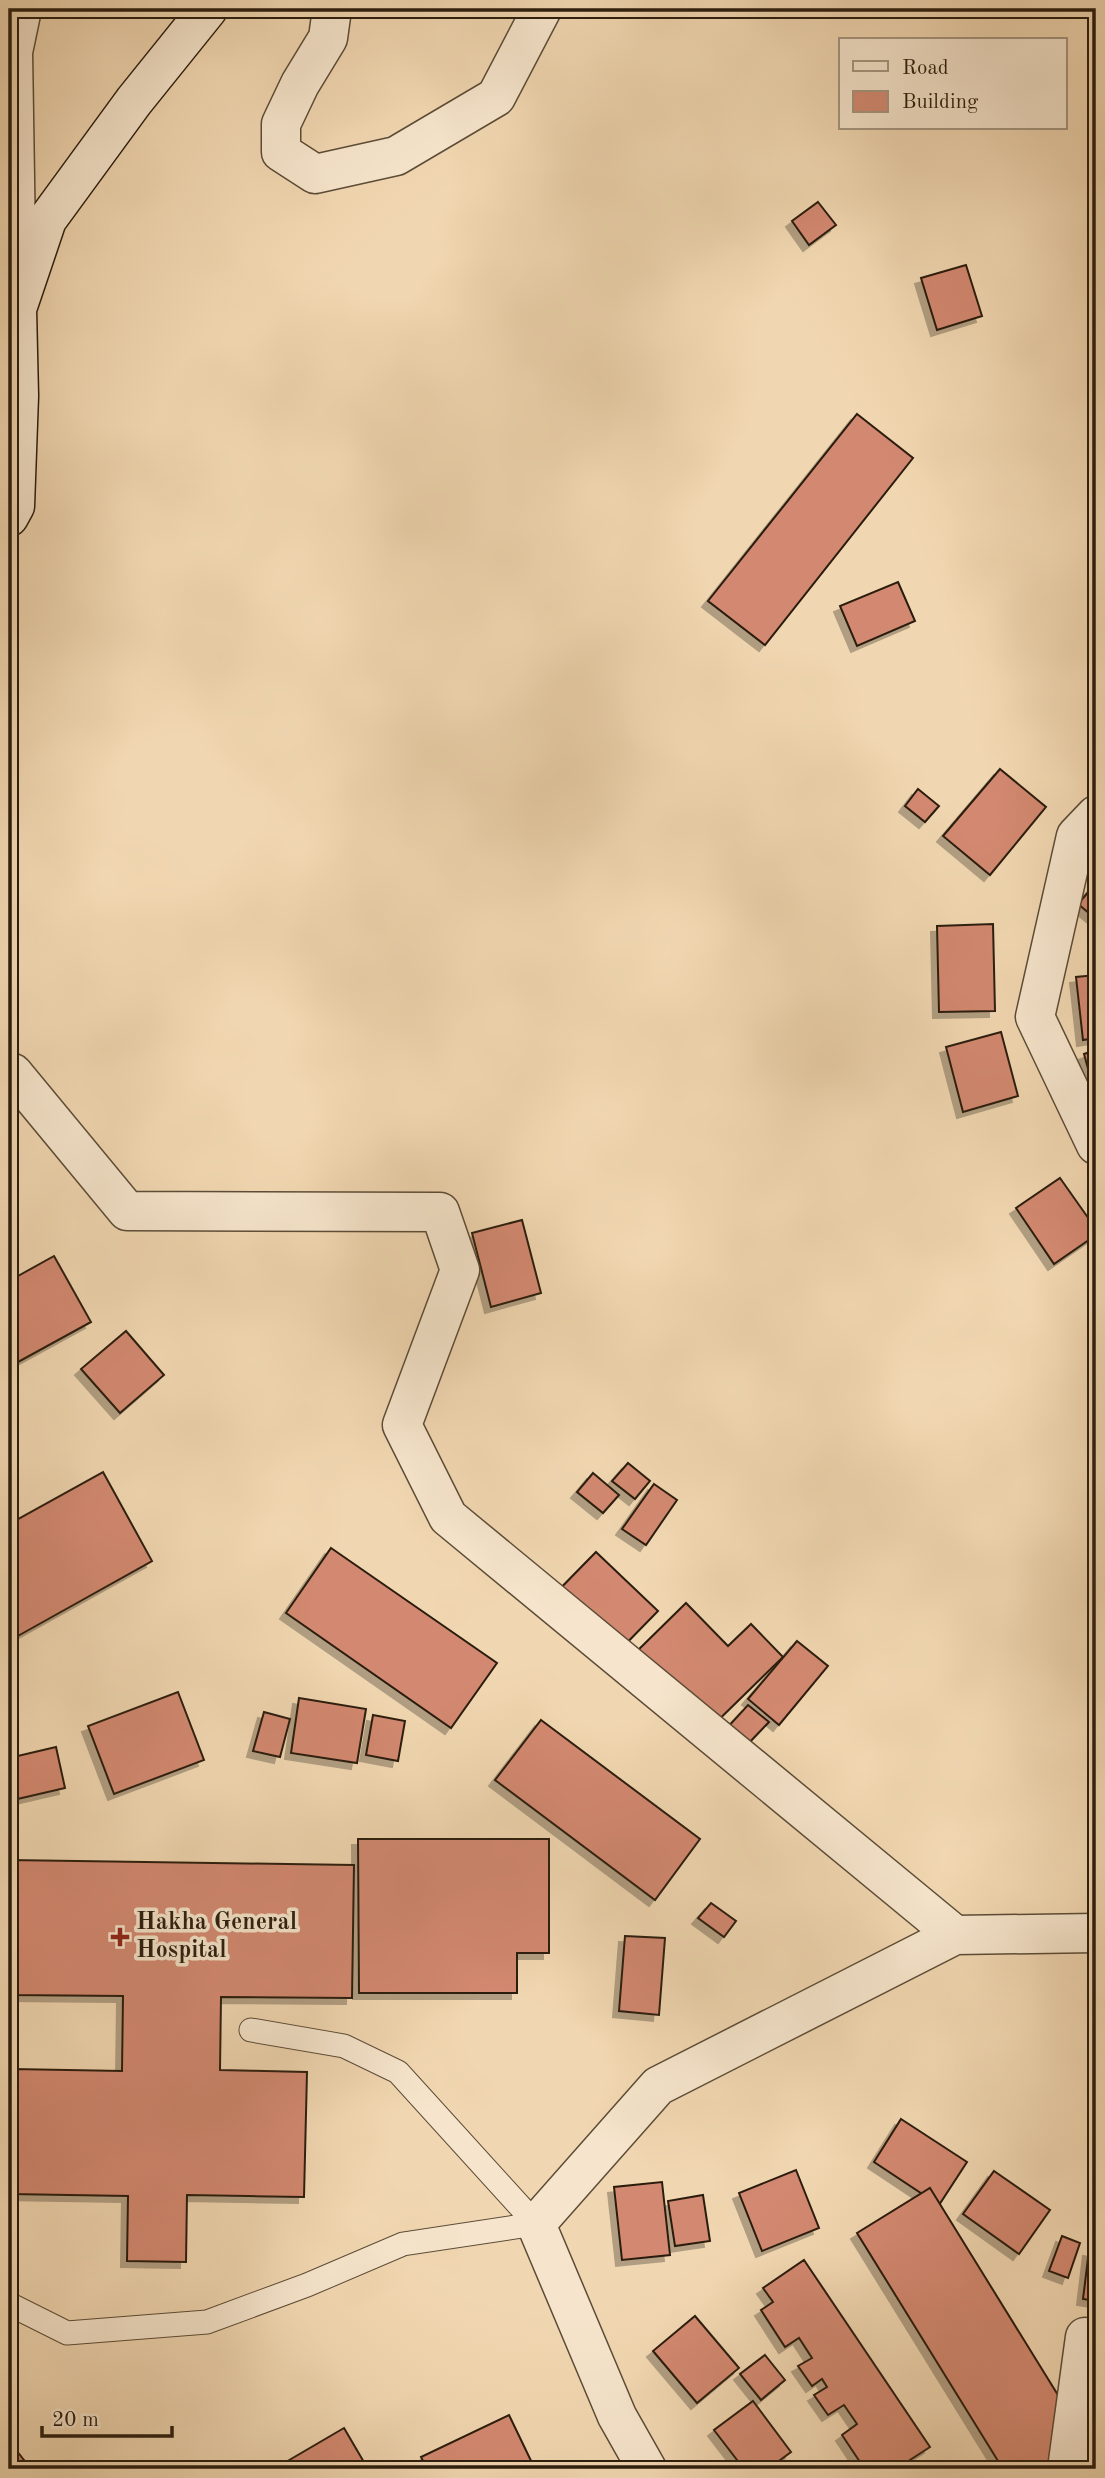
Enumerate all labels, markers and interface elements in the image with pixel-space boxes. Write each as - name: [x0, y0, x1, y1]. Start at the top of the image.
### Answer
- legend: [839, 38, 1066, 130]
- text: Road: [902, 58, 949, 79]
- text: Building: [902, 92, 979, 113]
- place label: Hakha General Hospital: [136, 1911, 297, 1963]
- marker: Hakha General Hospital: [110, 1927, 130, 1947]
- scale bar: [42, 2394, 172, 2438]
- text: 20 m: [52, 2410, 99, 2431]

